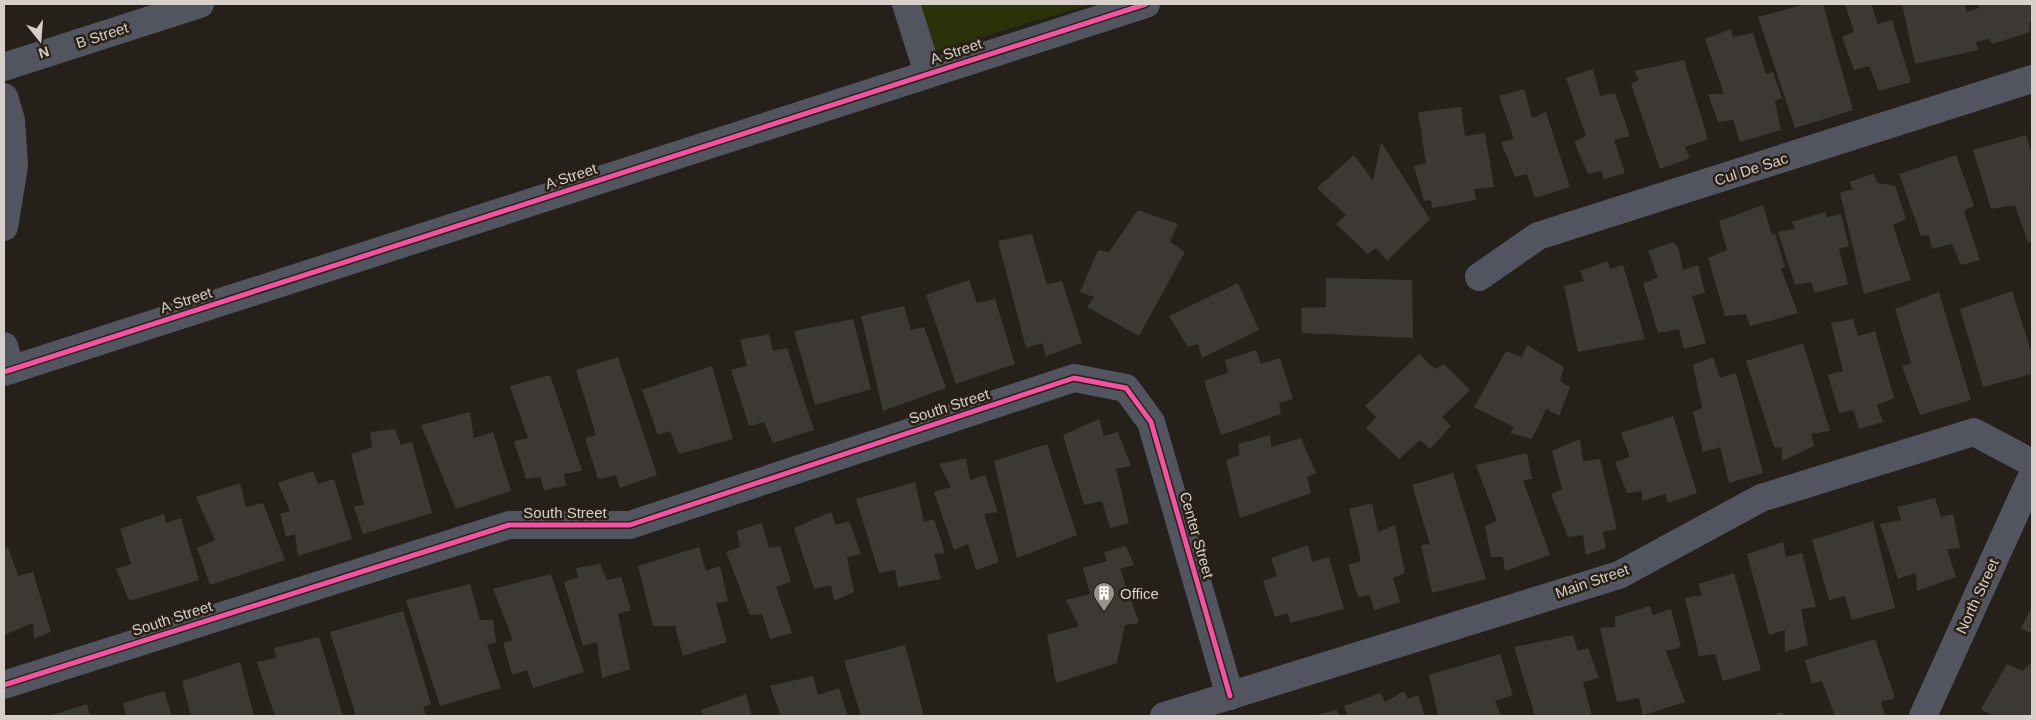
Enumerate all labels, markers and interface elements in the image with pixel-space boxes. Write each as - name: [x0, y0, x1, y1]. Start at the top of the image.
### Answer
- north arrow: [15, 15, 65, 65]
- street label: B Street: [74, 18, 131, 51]
- street label: A Street: [928, 34, 985, 67]
- text: N: [37, 43, 51, 62]
- street label: Cul De Sac: [1712, 149, 1790, 189]
- street label: A Street: [543, 159, 600, 192]
- street label: A Street: [158, 283, 215, 316]
- street label: South Street: [907, 385, 992, 427]
- street label: Center Street: [1177, 490, 1218, 581]
- street label: South Street: [523, 504, 608, 521]
- street label: North Street: [1952, 555, 2002, 636]
- street label: Main Street: [1553, 560, 1632, 602]
- building icon: Office: [1092, 581, 1116, 612]
- place label: Office: [1120, 585, 1159, 602]
- street label: South Street: [130, 597, 215, 639]

